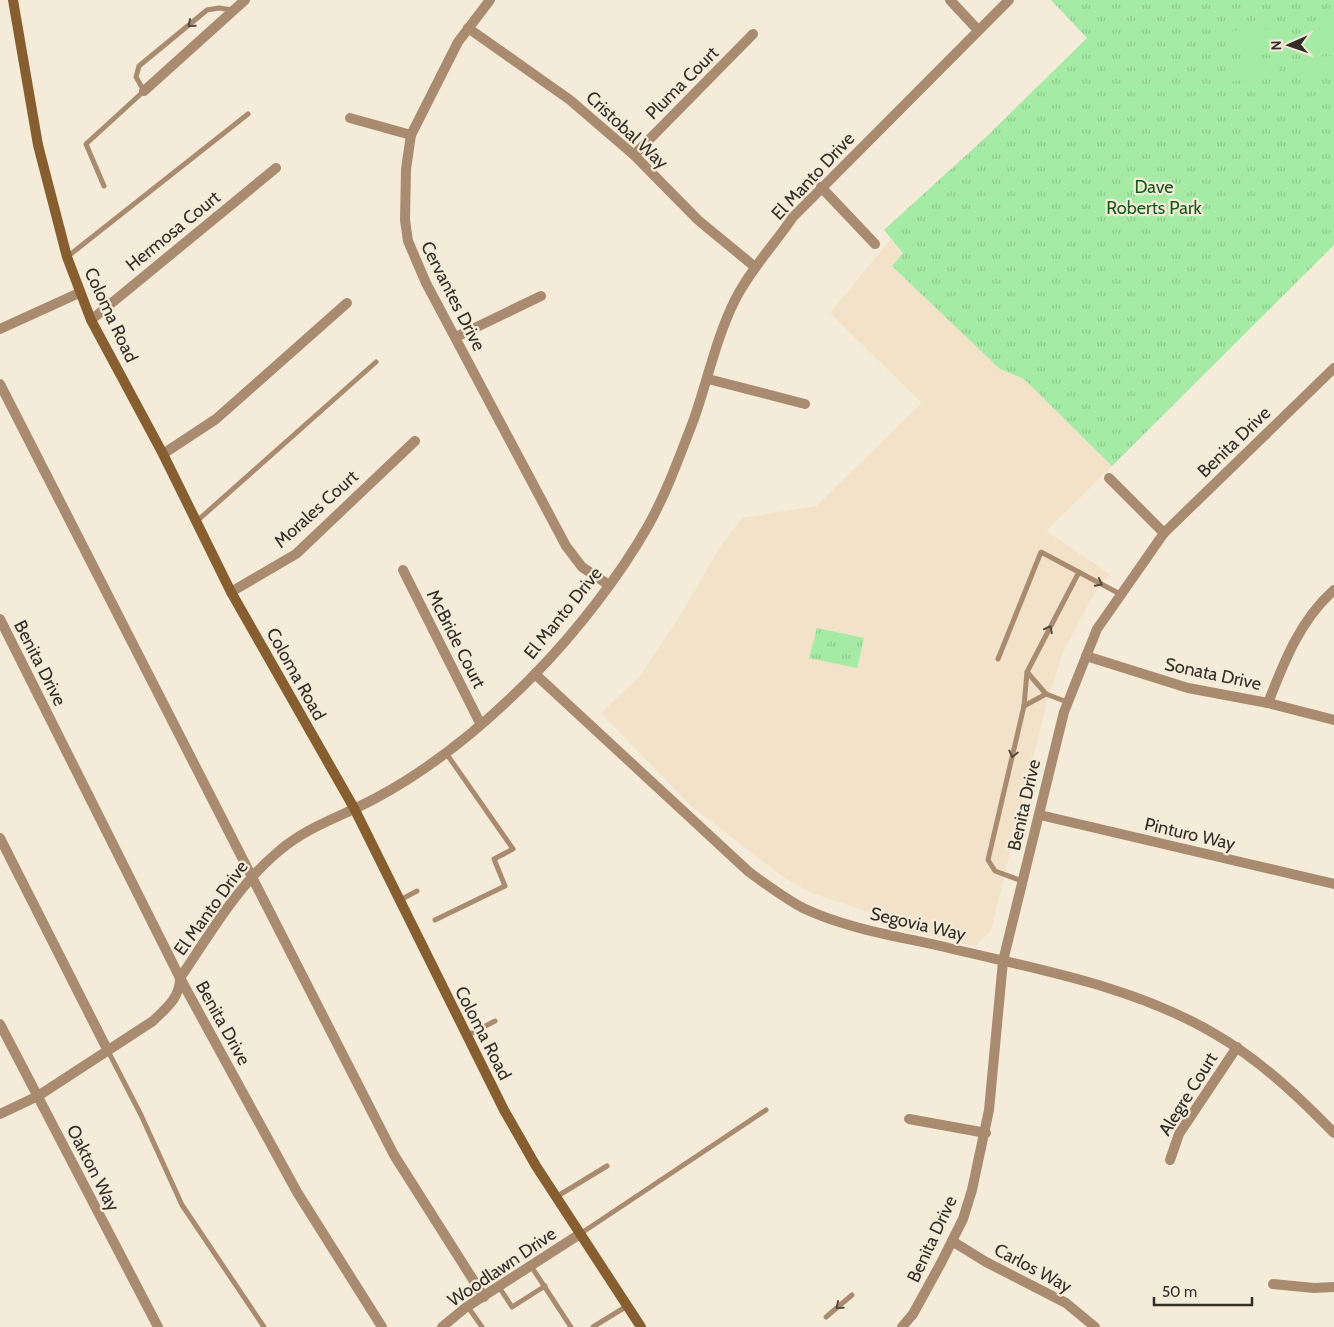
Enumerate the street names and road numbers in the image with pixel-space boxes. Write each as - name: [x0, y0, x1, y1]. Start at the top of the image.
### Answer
- street label: Pluma Court: [641, 42, 723, 124]
- street label: Cristobal Way: [581, 86, 673, 174]
- street label: El Manto Drive: [767, 128, 859, 224]
- street label: Hermosa Court: [121, 186, 225, 276]
- street label: Cervantes Drive: [416, 237, 490, 355]
- street label: Coloma Road: [79, 264, 143, 366]
- street label: Benita Drive: [1193, 402, 1275, 482]
- street label: Morales Court: [270, 466, 362, 552]
- street label: El Manto Drive: [519, 563, 607, 663]
- street label: McBride Court: [422, 586, 490, 692]
- street label: Benita Drive: [9, 617, 71, 709]
- street label: Coloma Road: [262, 624, 330, 724]
- street label: Sonata Drive: [1163, 653, 1263, 695]
- street label: Benita Drive: [1003, 757, 1045, 853]
- street label: Pinturo Way: [1142, 813, 1238, 855]
- street label: El Manto Drive: [169, 856, 253, 960]
- street label: Segovia Way: [868, 902, 968, 946]
- street label: Benita Drive: [191, 977, 255, 1069]
- street label: Coloma Road: [450, 982, 516, 1084]
- street label: Alegre Court: [1154, 1048, 1222, 1140]
- street label: Oakton Way: [62, 1121, 124, 1215]
- street label: Benita Drive: [902, 1192, 962, 1286]
- street label: Woodlawn Drive: [443, 1223, 561, 1311]
- street label: Carlos Way: [990, 1238, 1076, 1298]

